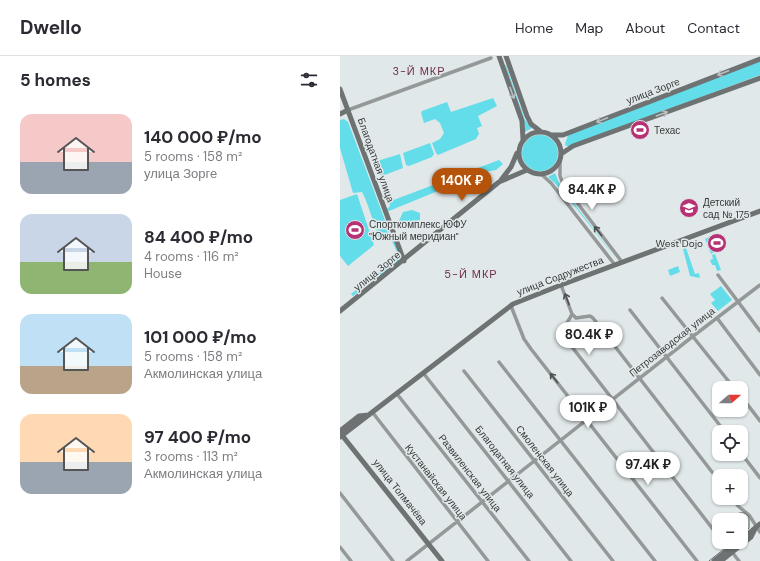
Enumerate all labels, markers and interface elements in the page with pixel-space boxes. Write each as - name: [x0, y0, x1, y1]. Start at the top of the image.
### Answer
- text: Dwello: [20, 15, 82, 40]
- text: Home: [515, 19, 553, 37]
- text: Map: [575, 19, 603, 37]
- text: About: [625, 19, 665, 37]
- text: Contact: [687, 19, 740, 37]
- district label: 3-Й МКР: [392, 64, 446, 78]
- text: 5 homes: [20, 69, 91, 91]
- icon: filters: [298, 69, 320, 91]
- one-way arrow: [718, 69, 730, 77]
- street label: улица Зорге: [624, 75, 682, 107]
- one-way arrow: [509, 86, 516, 99]
- one-way arrow: [656, 109, 668, 117]
- street label: Благодатная улица: [355, 116, 397, 204]
- one-way arrow: [597, 117, 609, 124]
- sports icon: Техас: [629, 119, 651, 141]
- place label: Техас: [654, 124, 680, 137]
- text: 140 000 ₽/mo: [144, 126, 262, 148]
- icon: home: [52, 130, 100, 178]
- text: 5 rooms · 158 m²: [144, 148, 242, 165]
- text: улица Зорге: [144, 165, 217, 182]
- pin: 140K ₽: [429, 168, 495, 202]
- text: 140K ₽: [441, 172, 483, 189]
- pin: 84.4K ₽: [555, 177, 629, 211]
- text: 84.4K ₽: [568, 181, 616, 198]
- place label: Детский сад № 175: [703, 196, 750, 221]
- school or university icon: Детский сад № 175: [678, 197, 700, 219]
- place label: Спорткомплекс ЮФУ "Южный меридиан": [369, 218, 467, 243]
- sports icon: Спорткомплекс ЮФУ "Южный меридиан": [344, 219, 366, 241]
- text: 84 400 ₽/mo: [144, 226, 253, 248]
- one-way arrow: [594, 226, 602, 237]
- icon: home: [52, 230, 100, 278]
- sports icon: West Dojo: [706, 232, 728, 254]
- place label: West Dojo: [656, 237, 703, 250]
- text: 4 rooms · 116 m²: [144, 248, 239, 265]
- street label: улица Зорге: [351, 248, 403, 294]
- street label: улица Содружества: [515, 253, 606, 299]
- text: House: [144, 265, 182, 282]
- district label: 5-Й МКР: [444, 267, 498, 281]
- one-way arrow: [562, 294, 570, 306]
- street label: Петрозаводская улица: [627, 304, 718, 380]
- pin: 80.4K ₽: [552, 322, 626, 356]
- text: 101 000 ₽/mo: [144, 326, 257, 348]
- text: 80.4K ₽: [565, 326, 613, 343]
- icon: home: [52, 330, 100, 378]
- text: 5 rooms · 158 m²: [144, 348, 242, 365]
- text: Акмолинская улица: [144, 365, 262, 382]
- one-way arrow: [550, 373, 558, 384]
- north arrow: [712, 381, 748, 417]
- map controls: [712, 381, 748, 549]
- pin: 101K ₽: [555, 395, 621, 429]
- text: 101K ₽: [569, 399, 607, 416]
- street label: Благодатная улица: [472, 423, 538, 501]
- street label: Смоленская улица: [513, 423, 577, 500]
- button: locate: [712, 425, 748, 461]
- text: 97 400 ₽/mo: [144, 426, 251, 448]
- icon: home: [52, 430, 100, 478]
- street label: Развиленская улица: [436, 432, 505, 515]
- street label: Кустанайская улица: [402, 441, 470, 523]
- text: 3 rooms · 113 m²: [144, 448, 238, 465]
- pin: 97.4K ₽: [611, 452, 685, 486]
- street label: улица Толмачёва: [370, 456, 430, 528]
- text: 97.4K ₽: [625, 456, 671, 473]
- text: Акмолинская улица: [144, 465, 262, 482]
- button: +: [712, 469, 748, 505]
- button: −: [712, 513, 748, 549]

